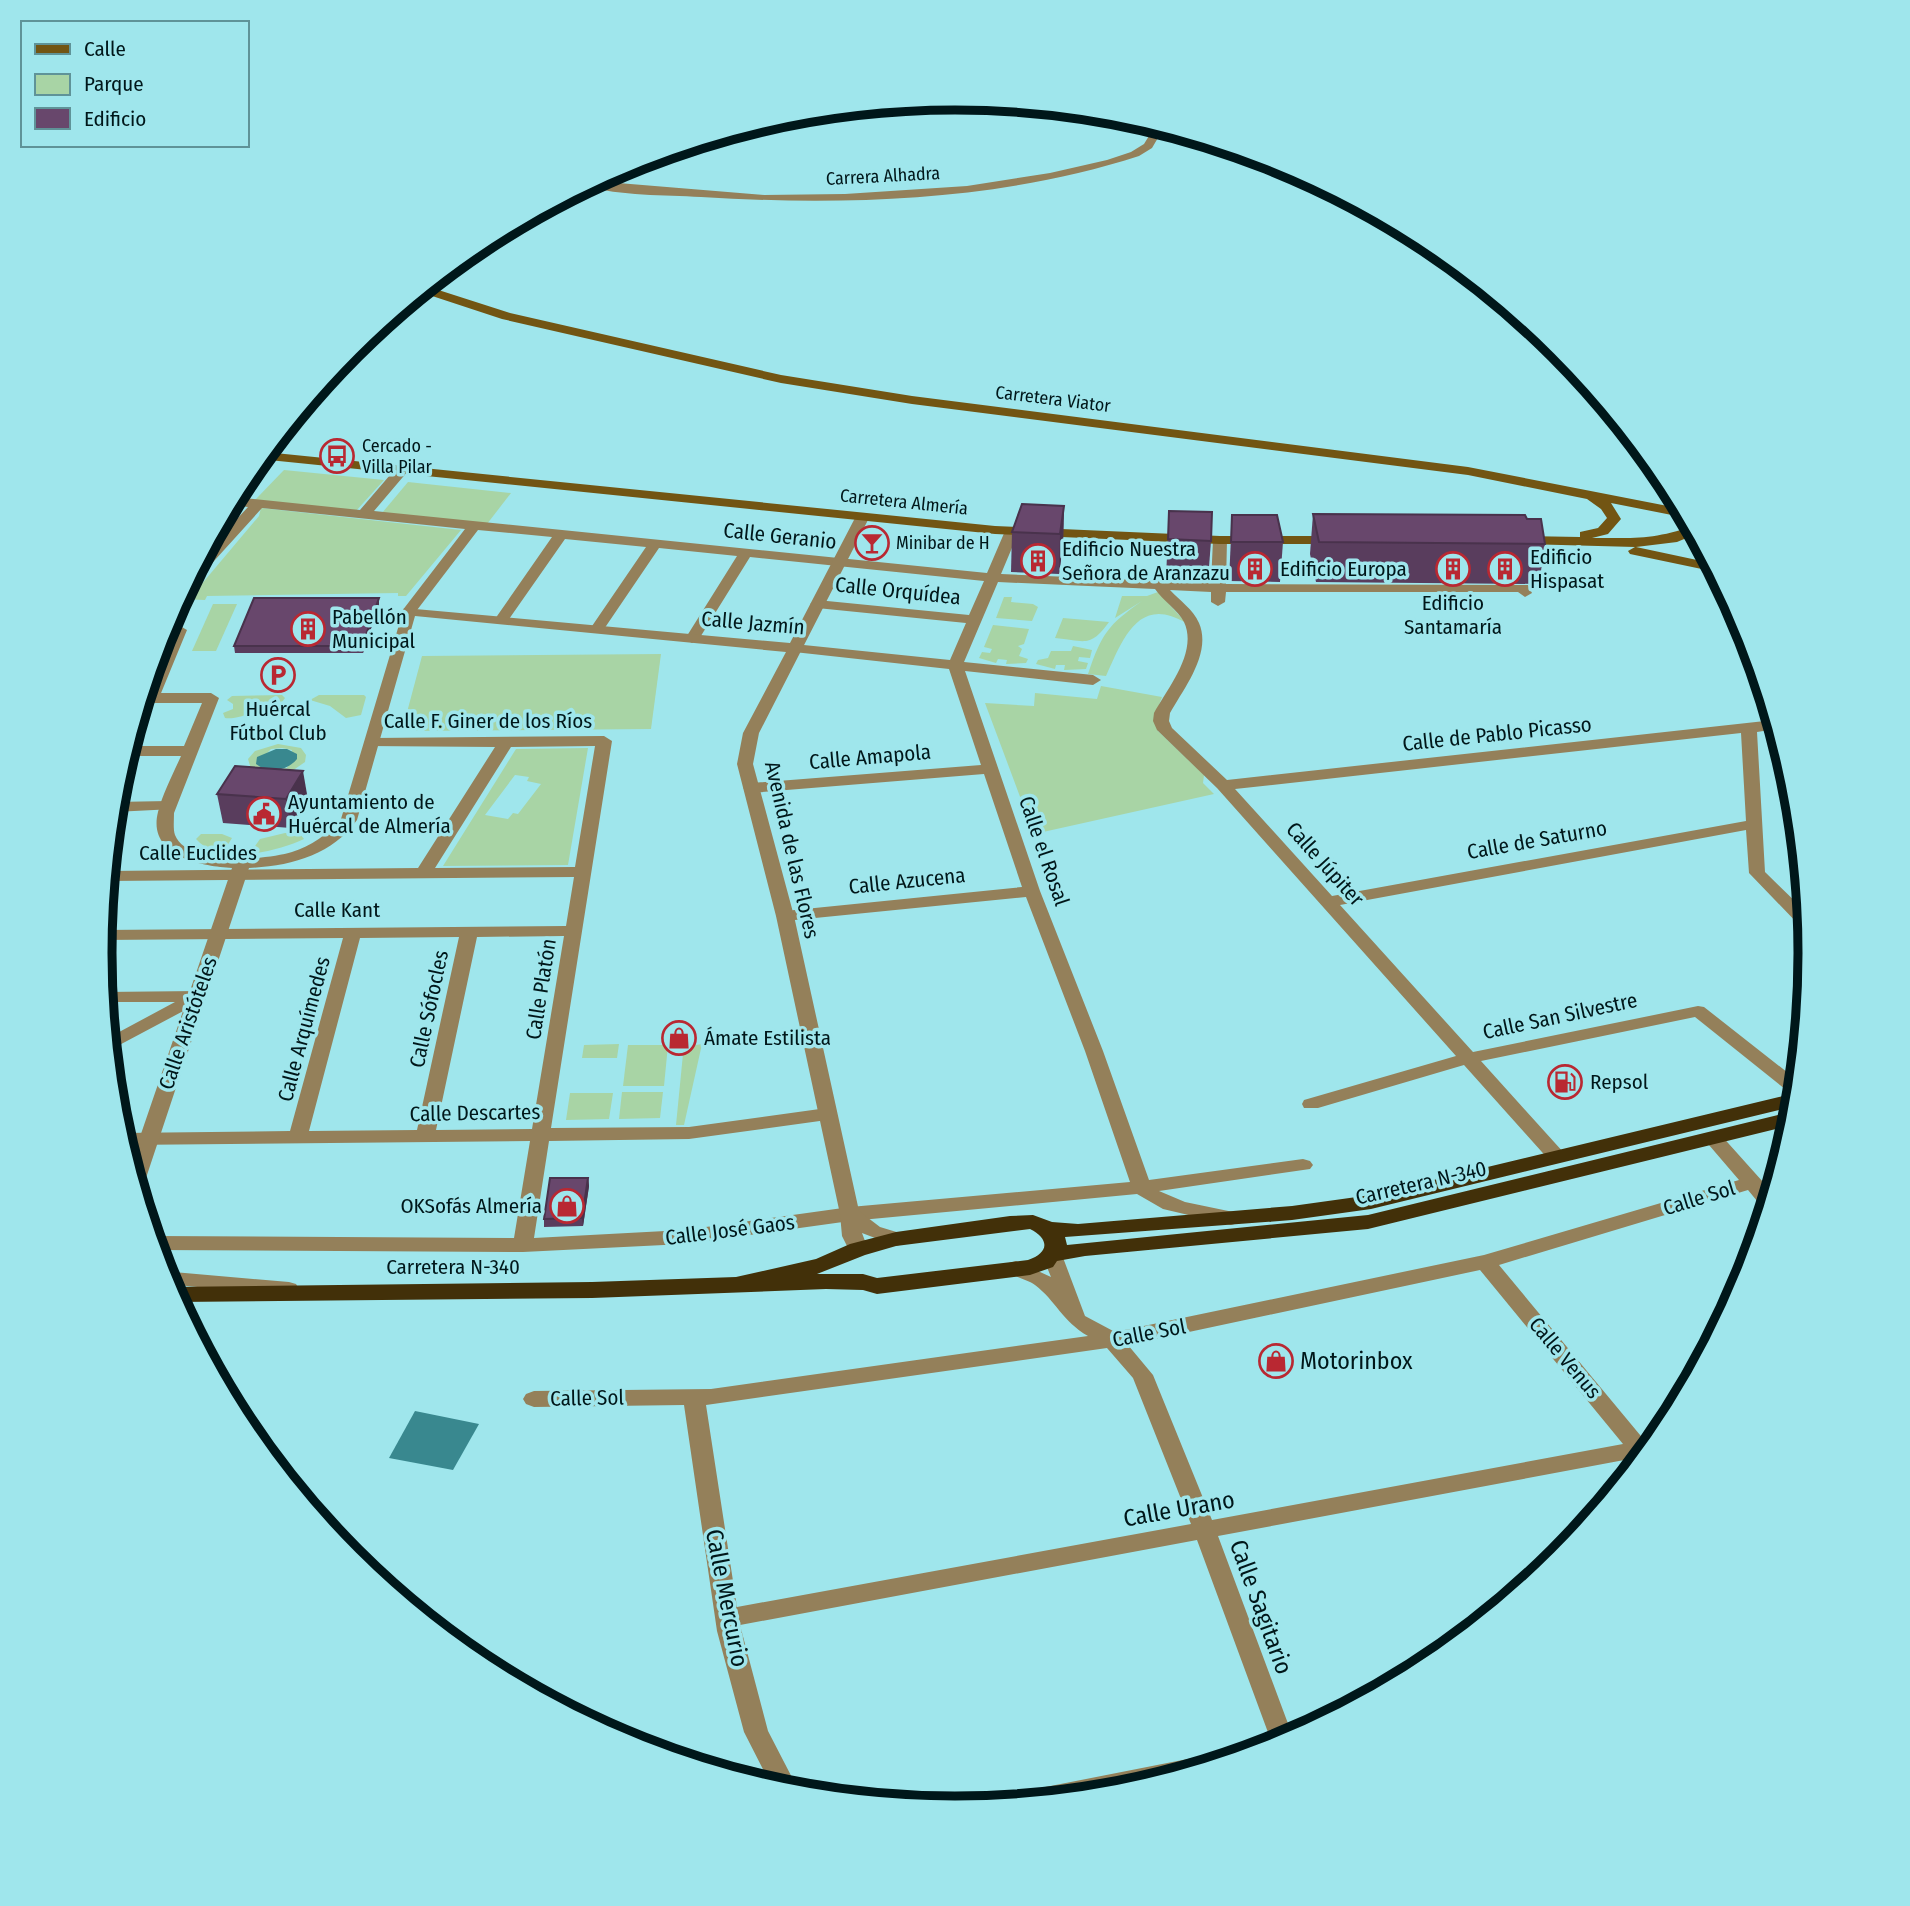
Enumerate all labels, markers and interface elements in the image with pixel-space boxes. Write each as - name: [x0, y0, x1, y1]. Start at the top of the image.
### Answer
- legend: [21, 21, 248, 147]
- text: Calle: [84, 36, 126, 62]
- text: Parque: [84, 71, 144, 97]
- text: Edificio: [84, 106, 146, 132]
- street label: Carrera Alhadra: [825, 162, 941, 190]
- street label: Carretera Viator: [994, 381, 1113, 417]
- place label: Cercado - Villa Pilar: [362, 435, 433, 478]
- bus stop icon: Cercado - Villa Pilar: [318, 437, 356, 475]
- street label: Carretera Almería: [839, 484, 969, 520]
- street label: Calle Geranio: [722, 517, 838, 555]
- bar icon: Minibar de H: [853, 524, 891, 562]
- place label: Minibar de H: [896, 532, 990, 554]
- place label: Edificio Nuestra Señora de Aranzazu: [1062, 536, 1230, 586]
- building icon: Edificio Nuestra Señora de Aranzazu: [1019, 542, 1057, 580]
- place label: Edificio Hispasat: [1530, 544, 1604, 594]
- building icon: Edificio Europa: [1236, 550, 1274, 588]
- building icon: Edificio Santamaría: [1434, 550, 1472, 588]
- building icon: Edificio Hispasat: [1486, 550, 1524, 588]
- place label: Edificio Europa: [1280, 556, 1407, 582]
- street label: Calle Orquídea: [834, 571, 962, 611]
- place label: Edificio Santamaría: [1404, 590, 1502, 640]
- place label: Pabellón Municipal: [332, 604, 416, 654]
- street label: Calle Jazmín: [700, 606, 806, 640]
- building icon: Pabellón Municipal: [289, 610, 327, 648]
- parking icon: Huércal Fútbol Club: [259, 656, 297, 694]
- place label: Huércal Fútbol Club: [229, 696, 327, 746]
- street label: Calle F. Giner de los Ríos: [384, 708, 592, 734]
- street label: Calle de Pablo Picasso: [1401, 711, 1593, 757]
- street label: Calle Amapola: [808, 739, 932, 775]
- street label: Avenida de las Flores: [759, 759, 825, 941]
- place label: Ayuntamiento de Huércal de Almería: [288, 789, 451, 839]
- street label: Calle el Rosal: [1013, 793, 1075, 910]
- public building icon: Ayuntamiento de Huércal de Almería: [245, 795, 283, 833]
- street label: Calle de Saturno: [1465, 815, 1609, 865]
- street label: Calle Júpiter: [1280, 817, 1370, 912]
- street label: Calle Euclides: [139, 840, 257, 866]
- street label: Calle Azucena: [847, 862, 967, 900]
- street label: Calle Kant: [294, 897, 380, 923]
- street label: Calle Platón: [520, 937, 562, 1041]
- street label: Calle Sófocles: [404, 948, 454, 1070]
- street label: Calle Aristóteles: [153, 953, 223, 1093]
- street label: Calle Arquímedes: [272, 954, 336, 1104]
- street label: Calle San Silvestre: [1480, 987, 1640, 1045]
- shop icon: Ámate Estilista: [660, 1019, 698, 1057]
- place label: Ámate Estilista: [704, 1025, 831, 1051]
- fuel station icon: Repsol: [1546, 1063, 1584, 1101]
- place label: Repsol: [1590, 1069, 1649, 1095]
- street label: Calle Descartes: [409, 1099, 541, 1127]
- street label: Carretera N-340: [1353, 1155, 1489, 1211]
- street label: Calle Sol: [1660, 1175, 1739, 1221]
- shop icon: OKSofás Almería: [548, 1187, 586, 1225]
- place label: OKSofás Almería: [400, 1193, 542, 1219]
- street label: Calle José Gaos: [664, 1209, 796, 1251]
- street label: Carretera N-340: [386, 1254, 520, 1280]
- street label: Calle Venus: [1523, 1312, 1607, 1404]
- street label: Calle Sol: [1110, 1313, 1188, 1353]
- shop icon: Motorinbox: [1257, 1342, 1295, 1380]
- place label: Motorinbox: [1300, 1347, 1413, 1375]
- street label: Calle Sol: [550, 1384, 625, 1412]
- street label: Calle Urano: [1121, 1485, 1237, 1533]
- street label: Calle Mercurio: [700, 1527, 754, 1669]
- street label: Calle Sagitario: [1224, 1536, 1298, 1678]

